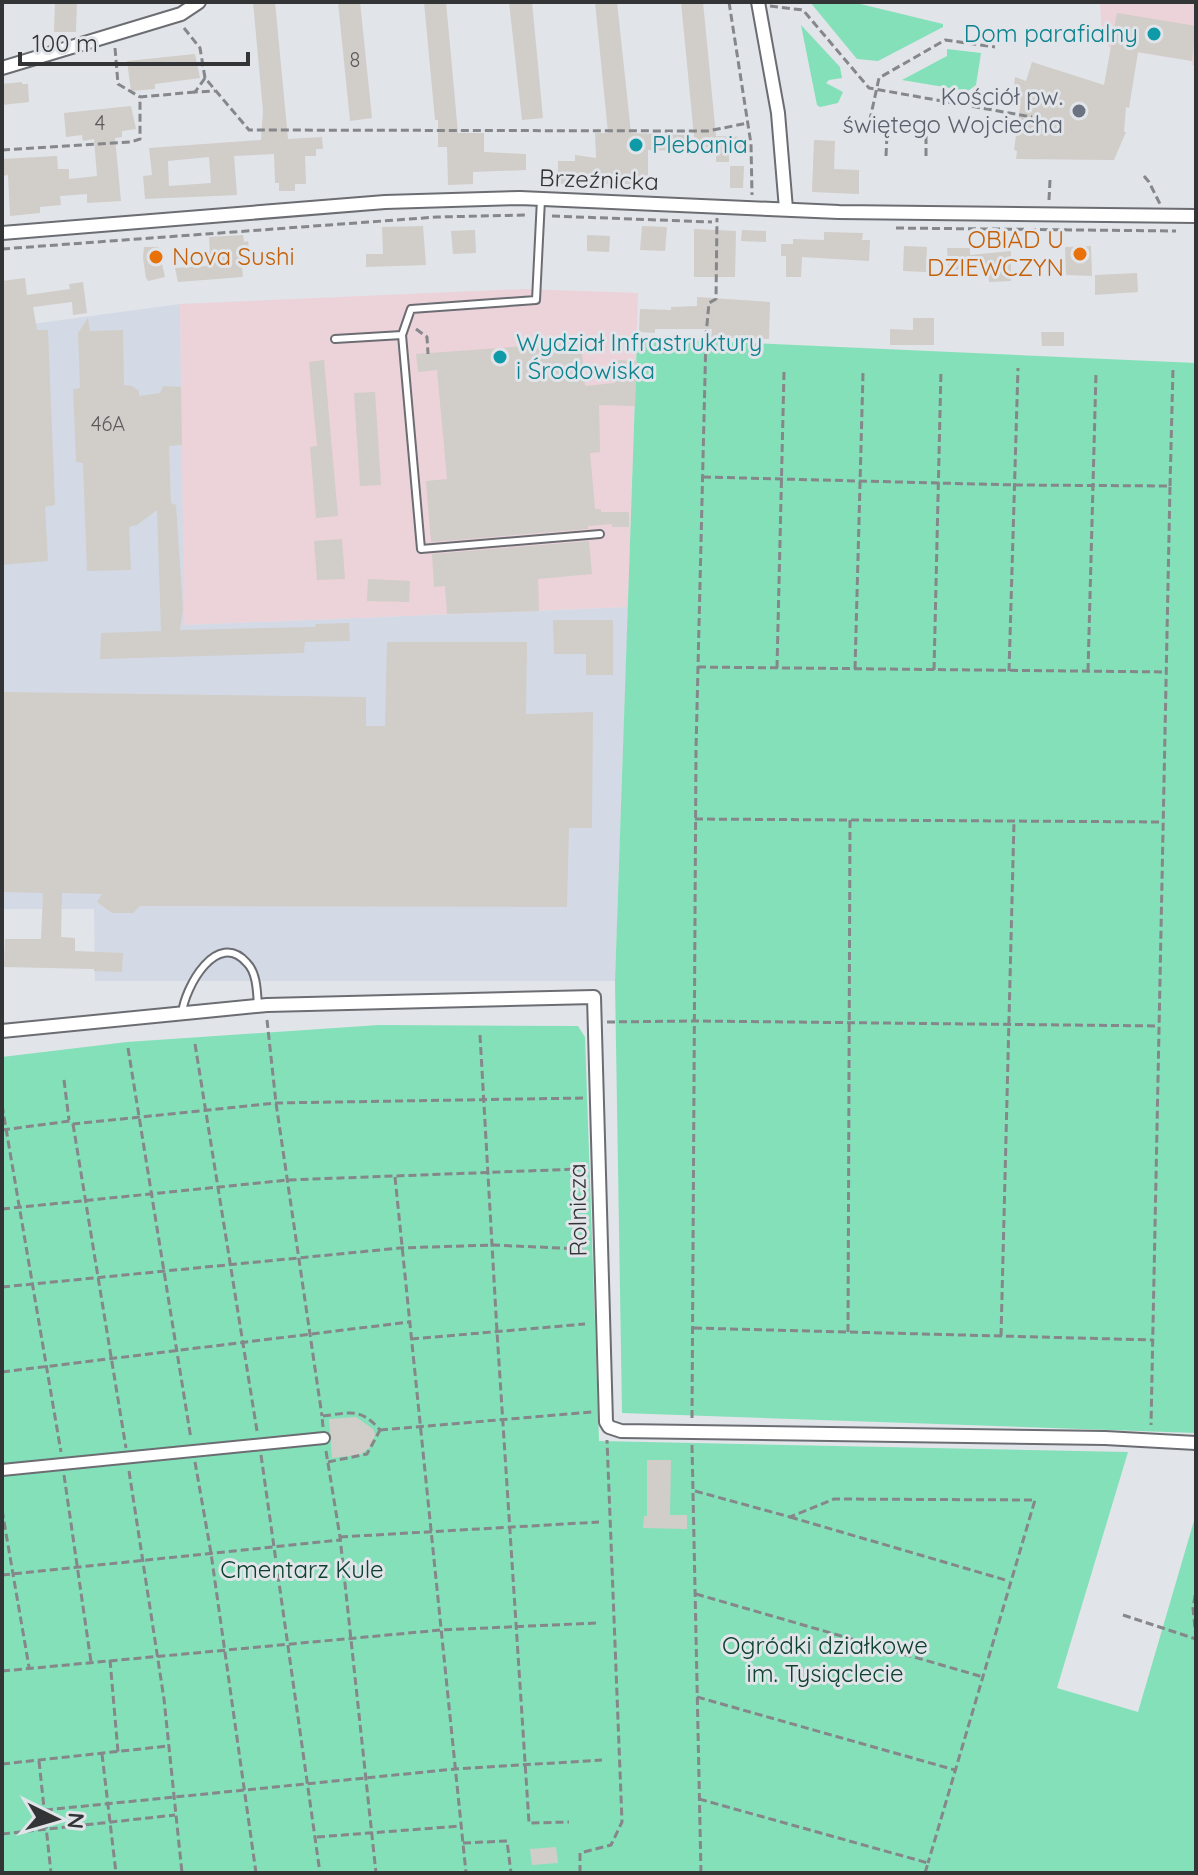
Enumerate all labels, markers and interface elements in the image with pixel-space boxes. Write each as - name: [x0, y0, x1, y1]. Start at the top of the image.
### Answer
- scale bar: [20, 16, 248, 66]
- place label: Dom parafialny: [964, 18, 1138, 48]
- marker: Dom parafialny: [1145, 25, 1163, 43]
- text: 100 m: [32, 28, 98, 58]
- house number: 8: [350, 47, 360, 72]
- place label: Kościół pw. świętego Wojciecha: [842, 81, 1063, 139]
- marker: Kościół pw. świętego Wojciecha: [1070, 102, 1088, 120]
- house number: 4: [95, 110, 105, 135]
- place label: Plebania: [652, 129, 748, 159]
- marker: Plebania: [627, 136, 645, 154]
- street label: Brzeźnicka: [539, 162, 659, 196]
- place label: OBIAD U DZIEWCZYN: [927, 224, 1064, 282]
- place label: Nova Sushi: [172, 241, 295, 271]
- marker: OBIAD U DZIEWCZYN: [1071, 245, 1089, 263]
- marker: Nova Sushi: [147, 248, 165, 266]
- place label: Wydział Infrastruktury i Środowiska: [516, 327, 762, 385]
- marker: Wydział Infrastruktury i Środowiska: [491, 348, 509, 366]
- house number: 46A: [91, 411, 125, 436]
- street label: Rolnicza: [561, 1163, 593, 1257]
- park label: Cmentarz Kule: [220, 1554, 384, 1584]
- park label: Ogródki działkowe im. Tysiąclecie: [722, 1630, 928, 1688]
- north arrow: [16, 1779, 96, 1859]
- text: N: [61, 1811, 91, 1830]

